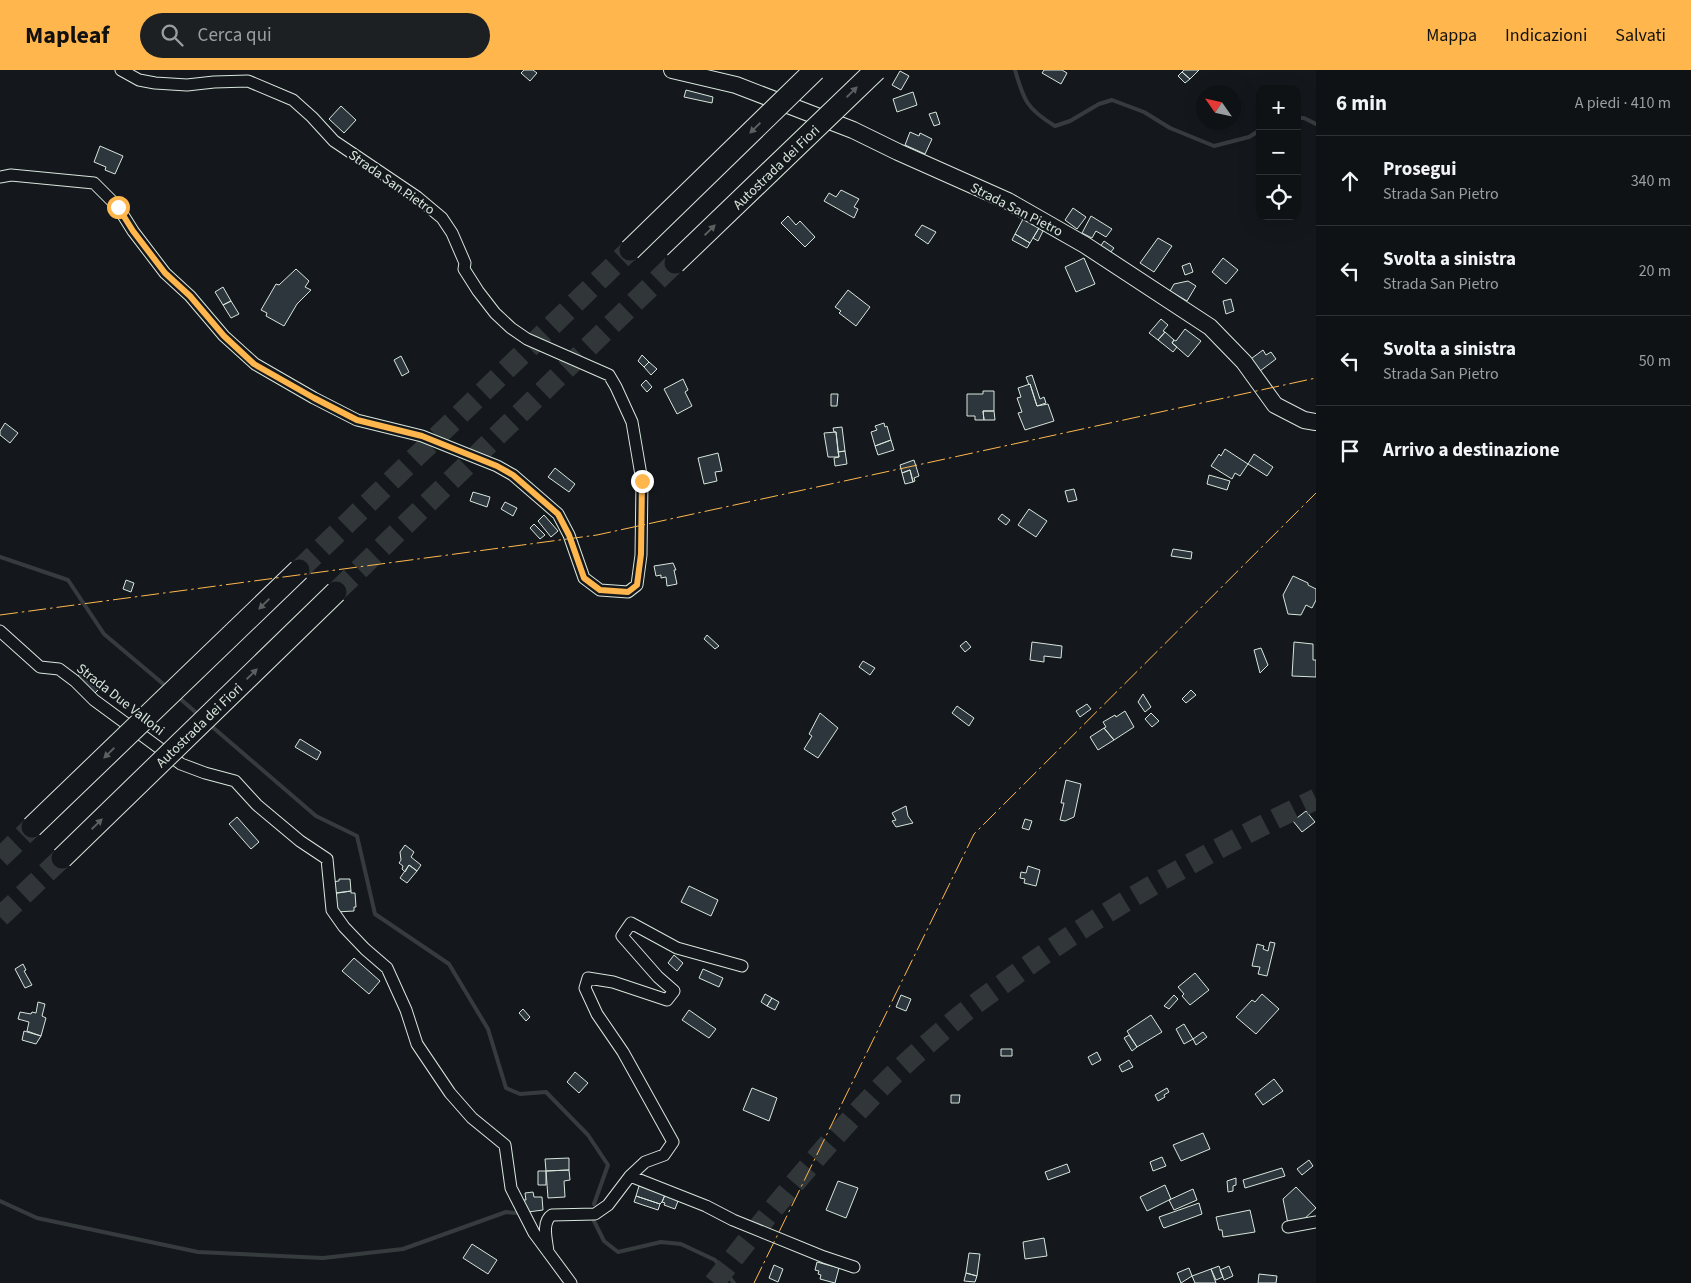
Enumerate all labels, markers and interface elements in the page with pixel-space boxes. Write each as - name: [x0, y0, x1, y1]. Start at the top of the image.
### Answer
- search box: [140, 13, 490, 58]
- text: Mapleaf: [25, 18, 110, 53]
- icon: search: [158, 21, 186, 49]
- text: Cerca qui: [198, 22, 272, 49]
- text: Mappa: [1426, 23, 1477, 48]
- text: Indicazioni: [1505, 23, 1587, 48]
- text: Salvati: [1615, 23, 1666, 48]
- north arrow: [1196, 85, 1241, 130]
- map controls: [1256, 85, 1301, 220]
- button: +: [1256, 85, 1301, 130]
- one-way arrow: [846, 87, 858, 99]
- text: 6 min: [1336, 88, 1387, 118]
- text: A piedi · 410 m: [1575, 92, 1671, 114]
- street label: Autostrada dei Fiori: [729, 121, 825, 214]
- one-way arrow: [750, 122, 762, 134]
- button: −: [1256, 130, 1301, 175]
- street label: Strada San Pietro: [344, 146, 439, 220]
- text: Prosegui: [1383, 156, 1456, 183]
- icon: ahead: [1336, 167, 1364, 195]
- text: 340 m: [1631, 170, 1671, 192]
- button: locate: [1256, 175, 1301, 220]
- street label: Strada San Pietro: [967, 178, 1066, 242]
- text: Strada San Pietro: [1383, 183, 1499, 205]
- route start: [107, 196, 130, 219]
- one-way arrow: [704, 224, 716, 236]
- text: Svolta a sinistra: [1383, 246, 1516, 273]
- icon: left: [1336, 257, 1364, 285]
- text: 20 m: [1639, 260, 1671, 282]
- text: Strada San Pietro: [1383, 273, 1499, 295]
- text: Svolta a sinistra: [1383, 336, 1516, 363]
- icon: left: [1336, 347, 1364, 375]
- text: 50 m: [1639, 350, 1671, 372]
- text: Strada San Pietro: [1383, 363, 1499, 385]
- icon: arrive: [1336, 437, 1364, 465]
- text: Arrivo a destinazione: [1383, 437, 1560, 464]
- route end: [631, 470, 654, 493]
- one-way arrow: [258, 598, 270, 610]
- street label: Strada Due Valloni: [72, 659, 169, 741]
- one-way arrow: [245, 668, 257, 680]
- street label: Autostrada dei Fiori: [152, 679, 248, 772]
- one-way arrow: [103, 747, 115, 759]
- one-way arrow: [91, 818, 103, 830]

